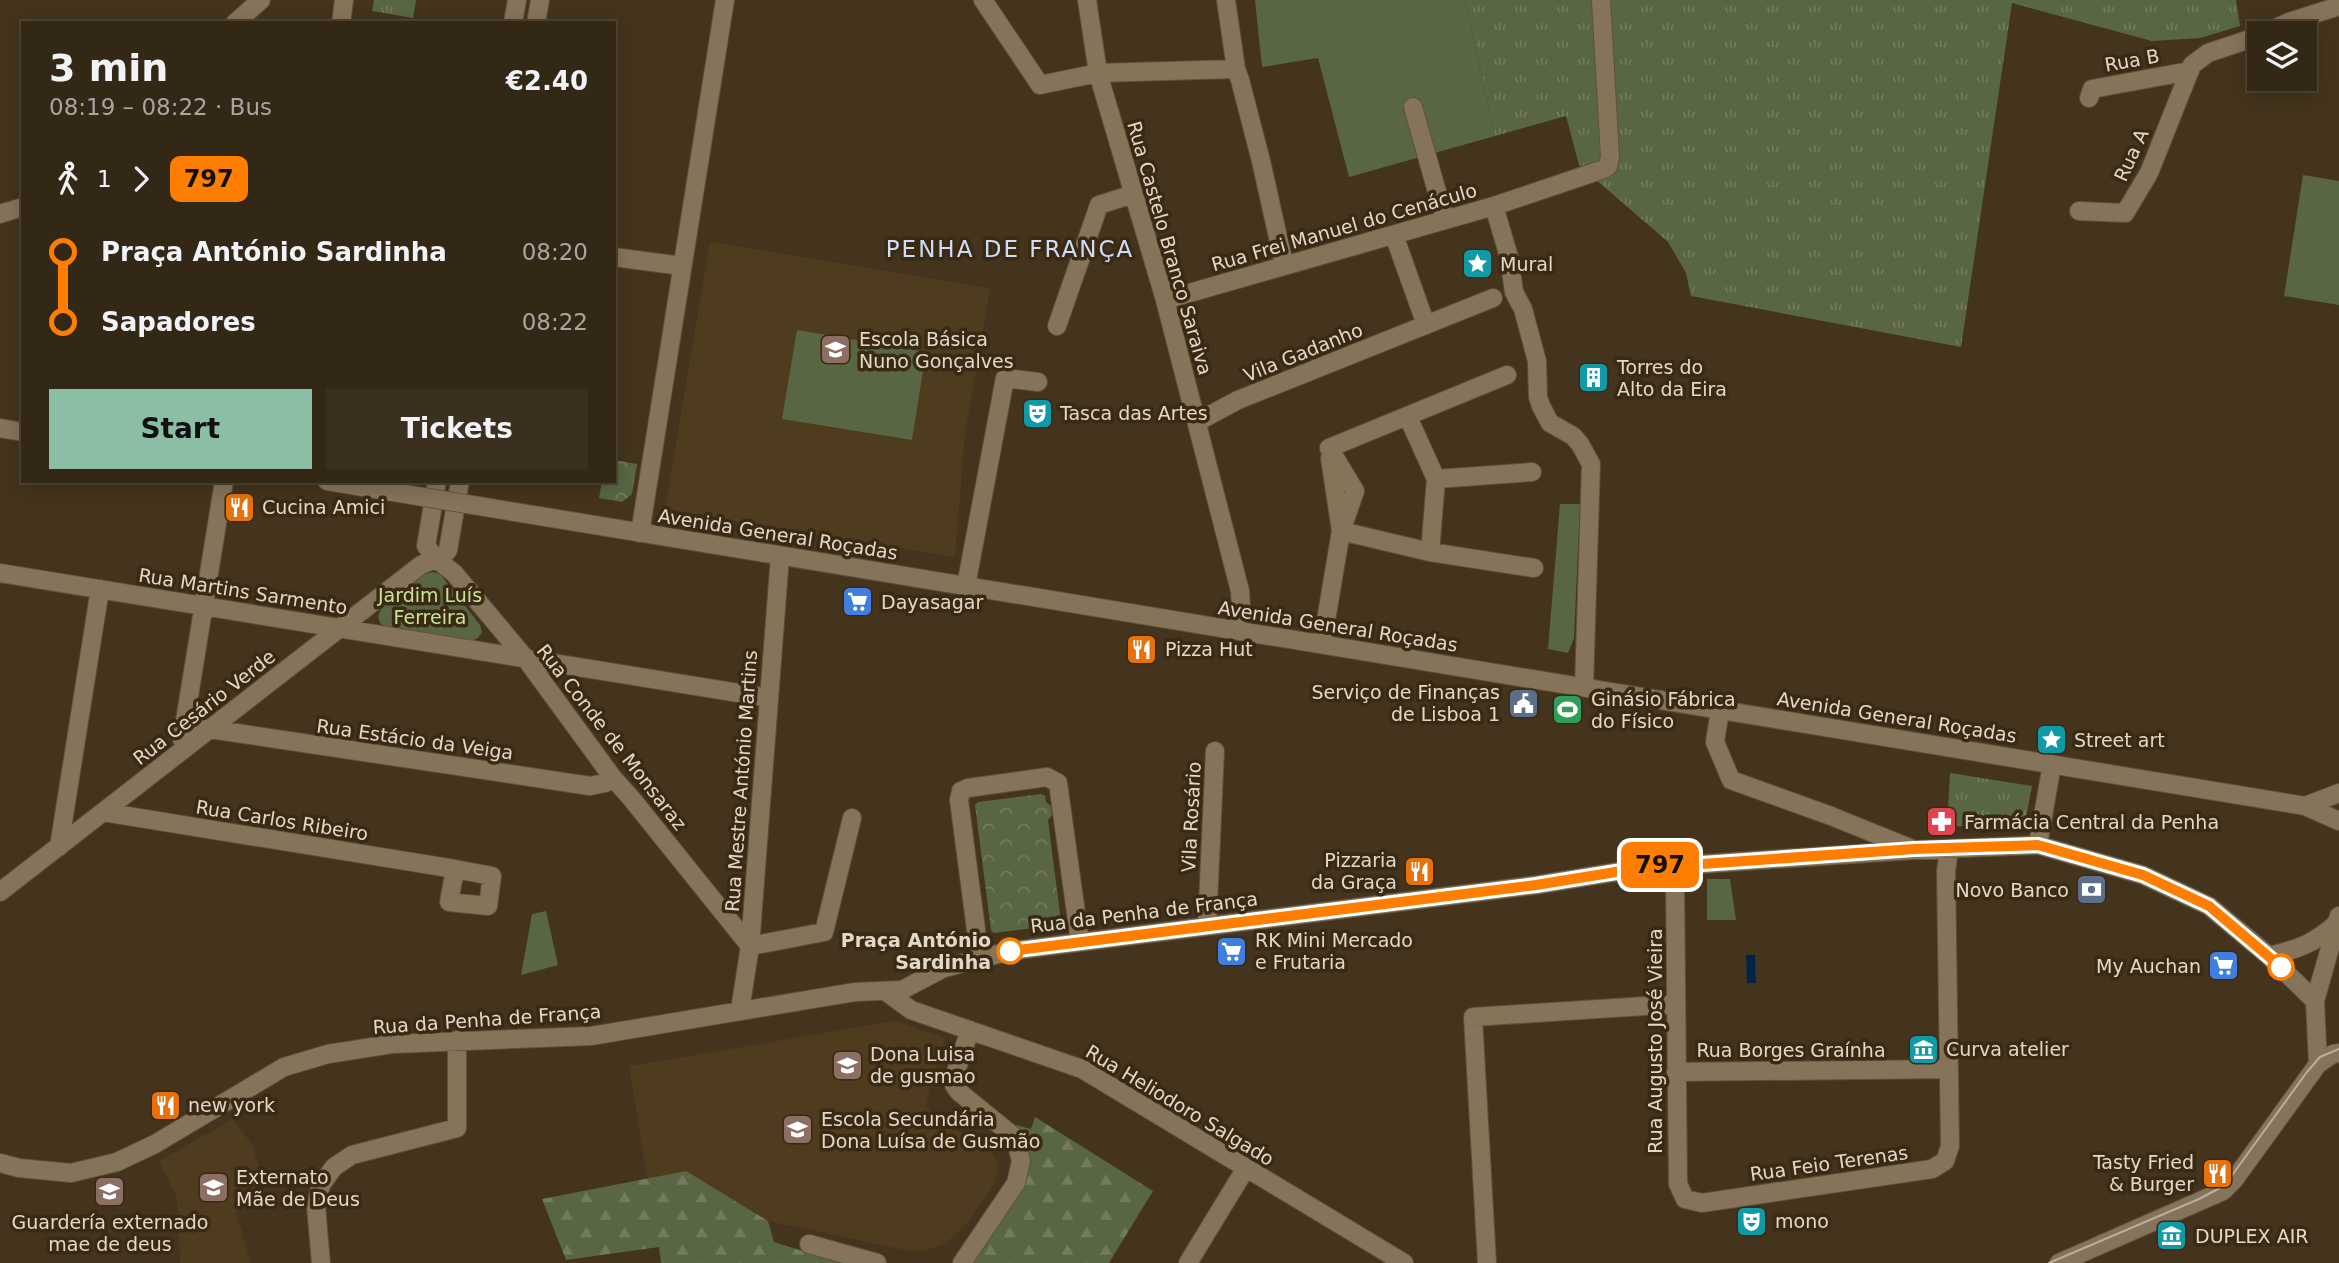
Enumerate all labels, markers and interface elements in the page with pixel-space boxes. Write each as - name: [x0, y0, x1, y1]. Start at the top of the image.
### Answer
- map controls: [2247, 21, 2317, 91]
- button: layers: [2247, 21, 2317, 91]
- street label: Rua B: [2103, 44, 2161, 76]
- text: 3 min: [49, 46, 168, 90]
- text: €2.40: [506, 66, 588, 96]
- text: 08:19 – 08:22 · Bus: [49, 94, 272, 120]
- street label: Rua Castelo Branco Saraiva: [1123, 119, 1217, 377]
- street label: Rua A: [2109, 125, 2153, 185]
- icon: walk: [49, 160, 87, 198]
- icon: forward: [122, 160, 160, 198]
- text: 797: [184, 165, 234, 193]
- text: 1: [97, 166, 112, 192]
- street label: Rua Frei Manuel do Cenáculo: [1209, 179, 1479, 275]
- district label: PENHA DE FRANÇA: [886, 236, 1134, 262]
- text: Praça António Sardinha: [101, 237, 447, 267]
- text: 08:20: [522, 239, 588, 265]
- place icon: Mural: [1460, 247, 1494, 281]
- place label: Mural: [1500, 253, 1553, 275]
- text: Sapadores: [101, 307, 256, 337]
- text: 08:22: [522, 309, 588, 335]
- street label: Vila Gadanho: [1240, 318, 1366, 386]
- place label: Escola Básica Nuno Gonçalves: [859, 328, 1014, 372]
- school or university icon: Escola Básica Nuno Gonçalves: [819, 333, 853, 367]
- place label: Torres do Alto da Eira: [1616, 356, 1727, 400]
- building icon: Torres do Alto da Eira: [1577, 361, 1611, 395]
- button: Start: [49, 389, 312, 469]
- button: Tickets: [326, 389, 588, 469]
- theatre icon: Tasca das Artes: [1020, 396, 1054, 430]
- place label: Tasca das Artes: [1059, 402, 1208, 424]
- restaurant icon: Cucina Amici: [222, 490, 256, 524]
- place label: Cucina Amici: [262, 496, 385, 518]
- street label: Avenida General Roçadas: [657, 504, 899, 564]
- street label: Rua Martins Sarmento: [137, 564, 349, 618]
- park label: Jardim Luís Ferreira: [377, 584, 482, 628]
- supermarket icon: Dayasagar: [841, 585, 875, 619]
- place label: Dayasagar: [881, 591, 983, 613]
- street label: Avenida General Roçadas: [1217, 596, 1459, 656]
- restaurant icon: Pizza Hut: [1125, 632, 1159, 666]
- place label: Pizza Hut: [1165, 638, 1253, 660]
- street label: Rua Conde de Monsaraz: [533, 640, 691, 834]
- street label: Rua Cesário Verde: [129, 645, 279, 769]
- street label: Rua Mestre António Martins: [721, 649, 761, 913]
- place label: Serviço de Finanças de Lisboa 1: [1311, 681, 1500, 725]
- public building icon: Serviço de Finanças de Lisboa 1: [1506, 686, 1540, 720]
- street label: Avenida General Roçadas: [1776, 687, 2018, 747]
- place label: Ginásio Fábrica do Físico: [1591, 688, 1736, 732]
- sports icon: Ginásio Fábrica do Físico: [1551, 693, 1585, 727]
- street label: Rua Estácio da Veiga: [315, 714, 515, 764]
- place icon: Street art: [2034, 723, 2068, 757]
- place label: Street art: [2074, 729, 2165, 751]
- street label: Vila Rosário: [1177, 761, 1205, 873]
- street label: Rua Carlos Ribeiro: [194, 796, 370, 844]
- pharmacy icon: Farmácia Central da Penha: [1924, 805, 1958, 839]
- place label: Farmácia Central da Penha: [1964, 811, 2219, 833]
- line badge: 797: [1620, 842, 1700, 888]
- place label: Pizzaria da Graça: [1311, 849, 1397, 893]
- text: 797: [1635, 851, 1685, 879]
- restaurant icon: Pizzaria da Graça: [1403, 854, 1437, 888]
- bank icon: Novo Banco: [2075, 873, 2109, 907]
- place label: Novo Banco: [1955, 879, 2069, 901]
- street label: Rua da Penha de França: [1029, 887, 1259, 937]
- street label: Rua Augusto José Vieira: [1644, 928, 1666, 1154]
- place label: Praça António Sardinha: [841, 929, 991, 973]
- place label: RK Mini Mercado e Frutaria: [1255, 929, 1413, 973]
- supermarket icon: RK Mini Mercado e Frutaria: [1215, 934, 1249, 968]
- marker: Praça António Sardinha: [997, 938, 1023, 964]
- supermarket icon: My Auchan: [2207, 949, 2241, 983]
- unlabelled marker: [2268, 954, 2294, 980]
- place label: My Auchan: [2096, 955, 2201, 977]
- street label: Rua da Penha de França: [372, 1000, 602, 1038]
- museum icon: Curva atelier: [1906, 1032, 1940, 1066]
- place label: Curva atelier: [1946, 1038, 2069, 1060]
- street label: Rua Borges Graínha: [1696, 1039, 1886, 1061]
- street label: Rua Heliodoro Salgado: [1082, 1040, 1278, 1170]
- place label: Dona Luisa de gusmao: [870, 1043, 976, 1087]
- school or university icon: Dona Luisa de gusmao: [830, 1048, 864, 1082]
- restaurant icon: new york: [148, 1088, 182, 1122]
- place label: new york: [188, 1094, 275, 1116]
- place label: Escola Secundária Dona Luísa de Gusmão: [821, 1108, 1040, 1152]
- school or university icon: Escola Secundária Dona Luísa de Gusmão: [781, 1113, 815, 1147]
- street label: Rua Feio Terenas: [1749, 1141, 1909, 1185]
- place label: Tasty Fried & Burger: [2092, 1151, 2194, 1195]
- restaurant icon: Tasty Fried & Burger: [2200, 1156, 2234, 1190]
- place label: Externato Mãe de Deus: [236, 1166, 360, 1210]
- school or university icon: Externato Mãe de Deus: [196, 1171, 230, 1205]
- school or university icon: Guardería externado mae de deus: [93, 1174, 127, 1208]
- theatre icon: mono: [1735, 1204, 1769, 1238]
- place label: mono: [1775, 1210, 1829, 1232]
- place label: Guardería externado mae de deus: [12, 1211, 209, 1255]
- museum icon: DUPLEX AIR: [2155, 1219, 2189, 1253]
- place label: DUPLEX AIR: [2195, 1225, 2308, 1247]

